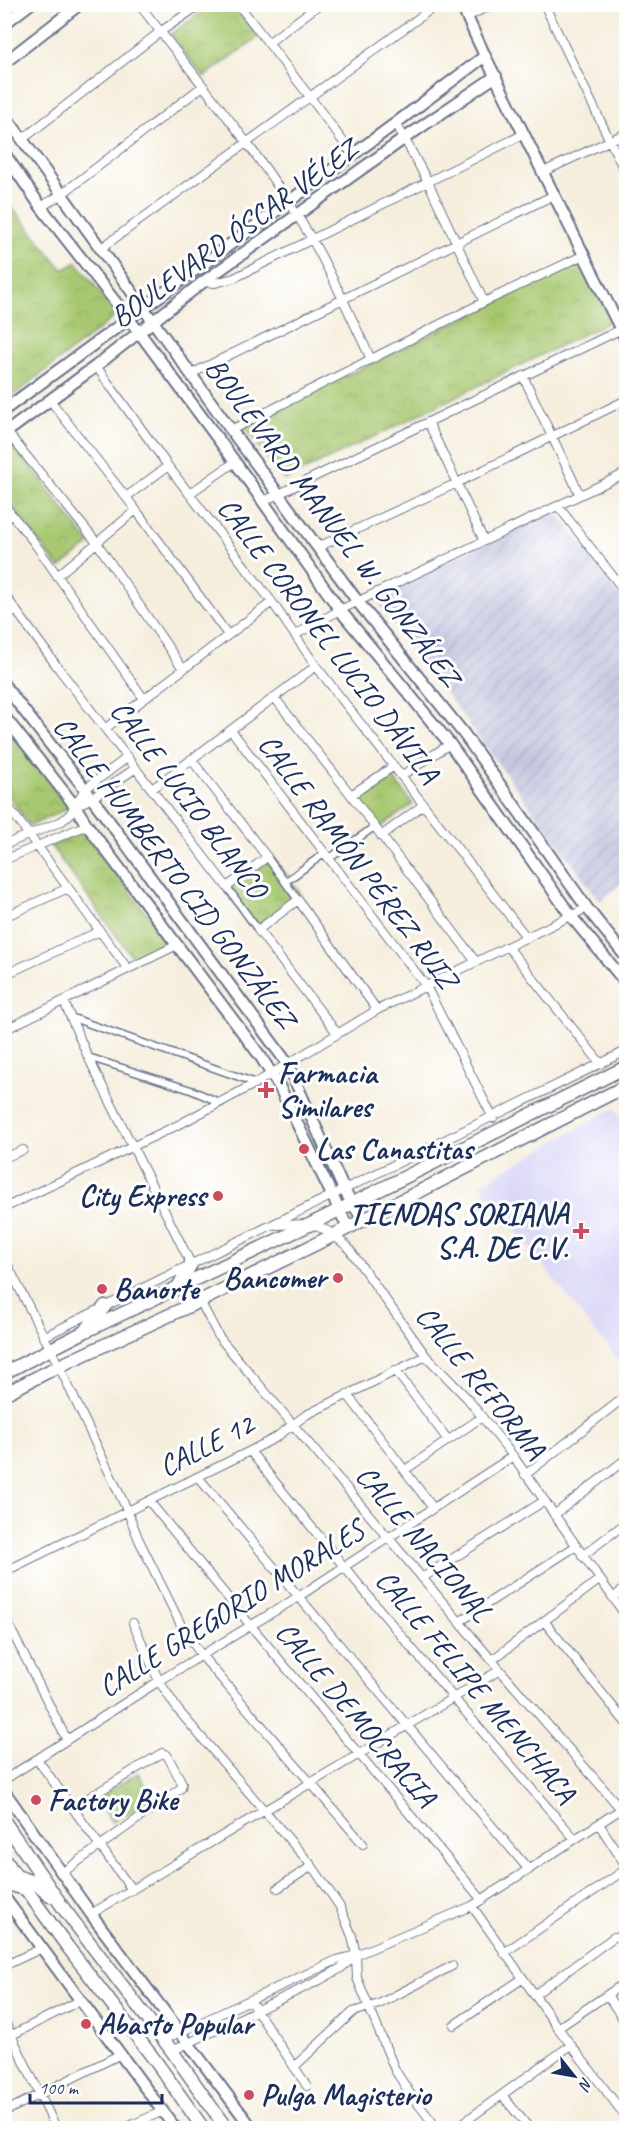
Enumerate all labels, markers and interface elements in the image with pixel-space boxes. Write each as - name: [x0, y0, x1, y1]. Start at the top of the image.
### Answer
- street label: BOULEVARD ÓSCAR VÉLEZ: [103, 128, 369, 336]
- street label: BOULEVARD MANUEL W. GONZÁLEZ: [197, 350, 472, 697]
- street label: CALLE CORONEL LUCIO DÁVILA: [209, 490, 449, 791]
- street label: CALLE LUCIO BLANCO: [102, 692, 278, 908]
- street label: CALLE HUMBERTO CID GONZÁLEZ: [45, 708, 308, 1039]
- street label: CALLE RAMÓN PÉREZ RUIZ: [250, 726, 469, 999]
- place label: Farmacia Similares: [278, 1054, 379, 1126]
- marker: Farmacia Similares: [259, 1083, 273, 1097]
- place label: Las Canastitas: [316, 1130, 476, 1168]
- marker: Las Canastitas: [297, 1142, 311, 1156]
- place label: City Express: [79, 1177, 209, 1216]
- marker: City Express: [211, 1189, 225, 1203]
- place label: TIENDAS SORIANA S.A. DE C.V.: [349, 1195, 571, 1267]
- marker: TIENDAS SORIANA S.A. DE C.V.: [572, 1222, 590, 1240]
- place label: Bancomer: [224, 1259, 329, 1297]
- place label: Banorte: [114, 1270, 200, 1308]
- marker: Bancomer: [331, 1271, 345, 1285]
- marker: Banorte: [95, 1282, 109, 1296]
- street label: CALLE REFORMA: [408, 1298, 555, 1467]
- street label: CALLE 12: [152, 1404, 262, 1485]
- street label: CALLE NACIONAL: [348, 1457, 501, 1630]
- street label: CALLE GREGORIO MORALES: [91, 1509, 374, 1705]
- street label: CALLE FELIPE MENCHACA: [367, 1562, 585, 1811]
- street label: CALLE DEMOCRACIA: [267, 1614, 446, 1816]
- place label: Factory Bike: [48, 1781, 180, 1819]
- marker: Factory Bike: [29, 1793, 43, 1807]
- place label: Abasto Popular: [98, 2005, 256, 2043]
- marker: Abasto Popular: [79, 2017, 93, 2031]
- north arrow: [544, 2046, 604, 2106]
- scale bar: [30, 2067, 162, 2105]
- text: N: [573, 2074, 597, 2095]
- place label: Pulga Magisterio: [261, 2076, 433, 2114]
- text: 100 m: [39, 2077, 80, 2099]
- marker: Pulga Magisterio: [242, 2088, 256, 2102]

